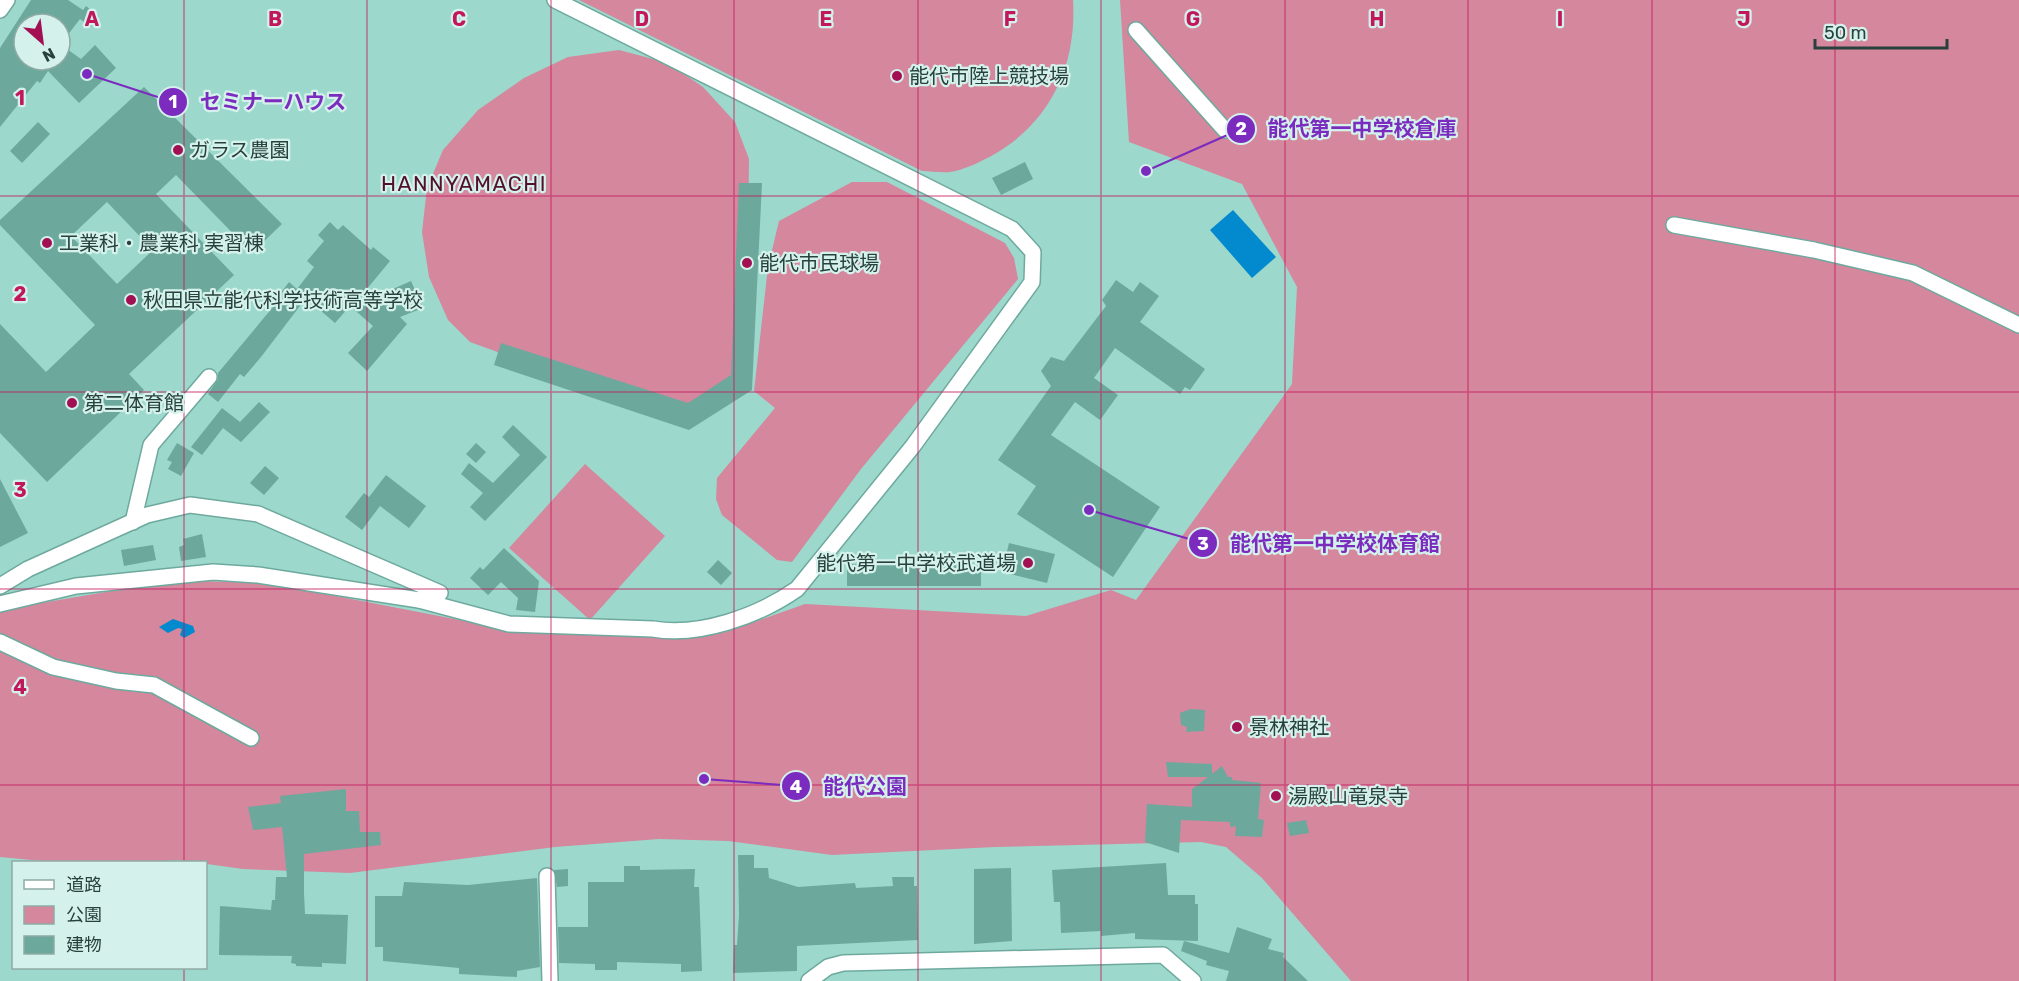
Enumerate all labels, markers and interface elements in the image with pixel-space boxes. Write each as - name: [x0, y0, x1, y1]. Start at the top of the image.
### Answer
- text: A: [85, 7, 100, 31]
- text: B: [268, 7, 282, 31]
- text: C: [452, 7, 466, 31]
- text: D: [635, 7, 649, 31]
- text: E: [820, 7, 832, 31]
- text: F: [1004, 7, 1016, 31]
- text: G: [1186, 7, 1200, 31]
- text: H: [1370, 7, 1384, 31]
- text: I: [1557, 7, 1563, 31]
- text: J: [1737, 7, 1751, 31]
- north arrow: [12, 12, 72, 72]
- scale bar: [1815, 12, 1947, 50]
- text: 50 m: [1824, 22, 1867, 44]
- text: N: [39, 44, 58, 66]
- place label: 能代市陸上競技場: [909, 64, 1069, 88]
- marker: 能代市陸上競技場: [890, 69, 904, 83]
- callout: セミナーハウス: [158, 82, 359, 121]
- text: 1: [15, 86, 25, 110]
- text: セミナーハウス: [200, 89, 346, 114]
- text: 1: [169, 91, 177, 113]
- callout: 能代第一中学校倉庫: [1226, 109, 1469, 148]
- text: 能代第一中学校倉庫: [1268, 116, 1457, 141]
- text: 2: [1235, 118, 1247, 140]
- place label: ガラス農園: [190, 138, 290, 162]
- marker: ガラス農園: [171, 143, 185, 157]
- district label: HANNYAMACHI: [381, 171, 547, 196]
- place label: 工業科・農業科 実習棟: [59, 231, 264, 255]
- marker: 工業科・農業科 実習棟: [40, 236, 54, 250]
- place label: 能代市民球場: [759, 251, 879, 275]
- marker: 能代市民球場: [740, 256, 754, 270]
- text: 2: [14, 282, 27, 306]
- place label: 秋田県立能代科学技術高等学校: [143, 288, 423, 312]
- marker: 秋田県立能代科学技術高等学校: [124, 293, 138, 307]
- place label: 第二体育館: [84, 391, 184, 415]
- marker: 第二体育館: [65, 396, 79, 410]
- text: 3: [13, 478, 27, 502]
- callout: 能代第一中学校体育館: [1188, 524, 1452, 563]
- text: 能代第一中学校体育館: [1230, 531, 1440, 556]
- text: 3: [1197, 533, 1209, 555]
- place label: 能代第一中学校武道場: [816, 551, 1016, 575]
- marker: 能代第一中学校武道場: [1021, 556, 1035, 570]
- text: 4: [13, 675, 27, 699]
- place label: 景林神社: [1249, 715, 1329, 739]
- marker: 景林神社: [1230, 720, 1244, 734]
- callout: 能代公園: [781, 767, 919, 806]
- text: 能代公園: [823, 774, 907, 799]
- text: 4: [790, 776, 802, 798]
- place label: 湯殿山竜泉寺: [1288, 784, 1408, 808]
- marker: 湯殿山竜泉寺: [1269, 789, 1283, 803]
- legend: [12, 861, 207, 969]
- text: 道路: [66, 874, 102, 896]
- text: 公園: [66, 904, 102, 926]
- text: 建物: [66, 934, 102, 956]

